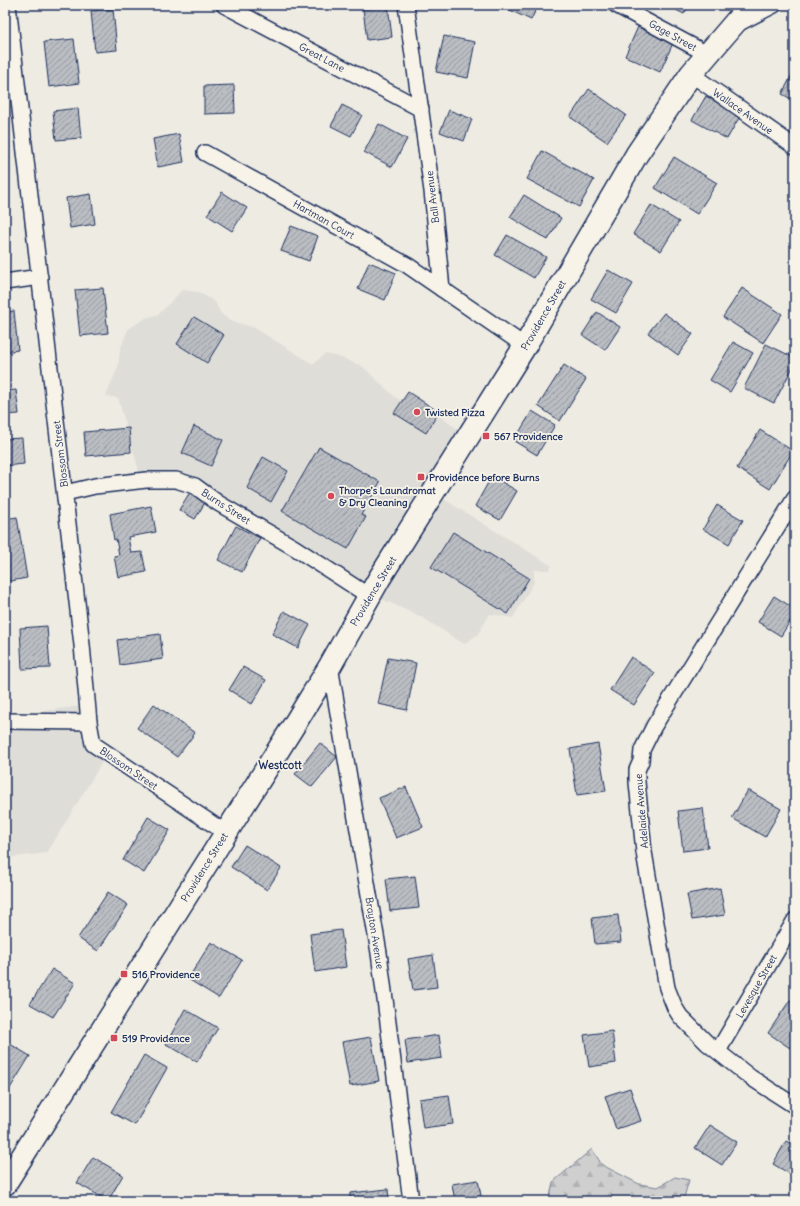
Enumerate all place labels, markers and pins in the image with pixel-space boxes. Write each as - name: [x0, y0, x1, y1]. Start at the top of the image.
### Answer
- place label: Twisted Pizza: [425, 406, 485, 419]
- marker: Twisted Pizza: [412, 407, 422, 417]
- place label: 567 Providence: [494, 430, 563, 443]
- marker: 567 Providence: [481, 431, 491, 441]
- place label: Providence before Burns: [429, 471, 540, 484]
- marker: Providence before Burns: [416, 472, 426, 482]
- place label: Thorpe's Laundromat & Dry Cleaning: [339, 484, 436, 509]
- marker: Thorpe's Laundromat & Dry Cleaning: [326, 491, 336, 501]
- place label: 516 Providence: [132, 968, 200, 981]
- marker: 516 Providence: [119, 969, 129, 979]
- place label: 519 Providence: [122, 1032, 190, 1045]
- marker: 519 Providence: [109, 1033, 119, 1043]

